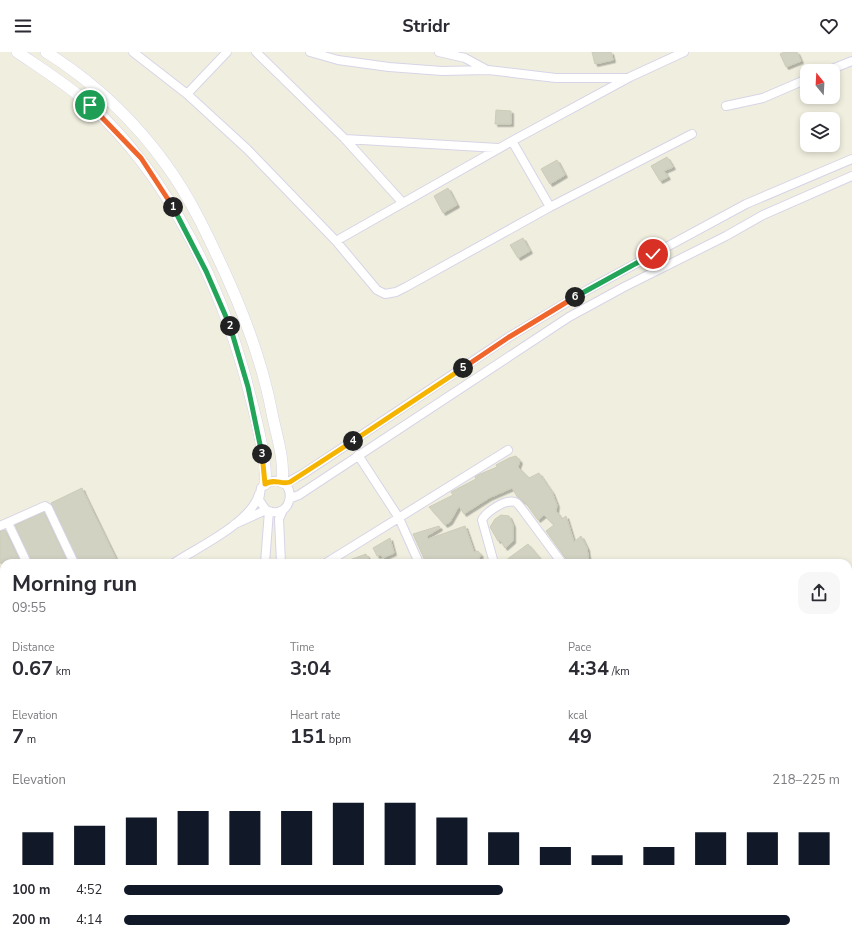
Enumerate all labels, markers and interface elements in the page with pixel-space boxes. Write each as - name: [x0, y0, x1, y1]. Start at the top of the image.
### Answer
- text: Stridr: [402, 14, 450, 38]
- icon: menu: [12, 15, 34, 37]
- icon: heart: [818, 15, 840, 37]
- north arrow: [800, 64, 840, 104]
- map controls: [800, 64, 840, 152]
- pin: [73, 88, 107, 122]
- icon: arrive: [79, 94, 101, 116]
- button: layers: [800, 112, 840, 152]
- pin: 1: [163, 197, 183, 217]
- text: 1: [170, 199, 176, 214]
- pin: [636, 237, 670, 271]
- icon: check: [642, 243, 664, 265]
- pin: 6: [565, 287, 585, 307]
- text: 6: [572, 289, 578, 304]
- pin: 2: [220, 316, 240, 336]
- text: 2: [227, 318, 233, 333]
- pin: 5: [453, 358, 473, 378]
- text: 5: [460, 360, 466, 375]
- pin: 4: [343, 431, 363, 451]
- text: 4: [350, 433, 356, 448]
- pin: 3: [252, 444, 272, 464]
- text: 3: [259, 446, 265, 461]
- text: Morning run: [12, 569, 137, 599]
- button: share: [798, 572, 840, 614]
- text: 09:55: [12, 599, 46, 617]
- text: Distance: [12, 640, 55, 655]
- text: Time: [290, 640, 314, 655]
- text: Pace: [568, 640, 591, 655]
- text: 0.67: [12, 655, 53, 682]
- text: 3:04: [290, 655, 331, 682]
- text: 4:34: [568, 655, 609, 682]
- text: km: [53, 664, 71, 679]
- text: /km: [609, 664, 630, 679]
- text: Elevation: [12, 708, 58, 723]
- text: Heart rate: [290, 708, 340, 723]
- text: kcal: [568, 708, 588, 723]
- text: 7: [12, 723, 24, 750]
- text: 151: [290, 723, 326, 750]
- text: 49: [568, 723, 592, 750]
- text: m: [24, 732, 36, 747]
- text: bpm: [326, 732, 351, 747]
- text: Elevation: [12, 771, 66, 789]
- text: 218–225 m: [772, 771, 840, 789]
- text: 100 m: [12, 881, 50, 899]
- text: 4:52: [76, 881, 102, 899]
- text: 200 m: [12, 911, 50, 929]
- text: 4:14: [76, 911, 102, 929]

